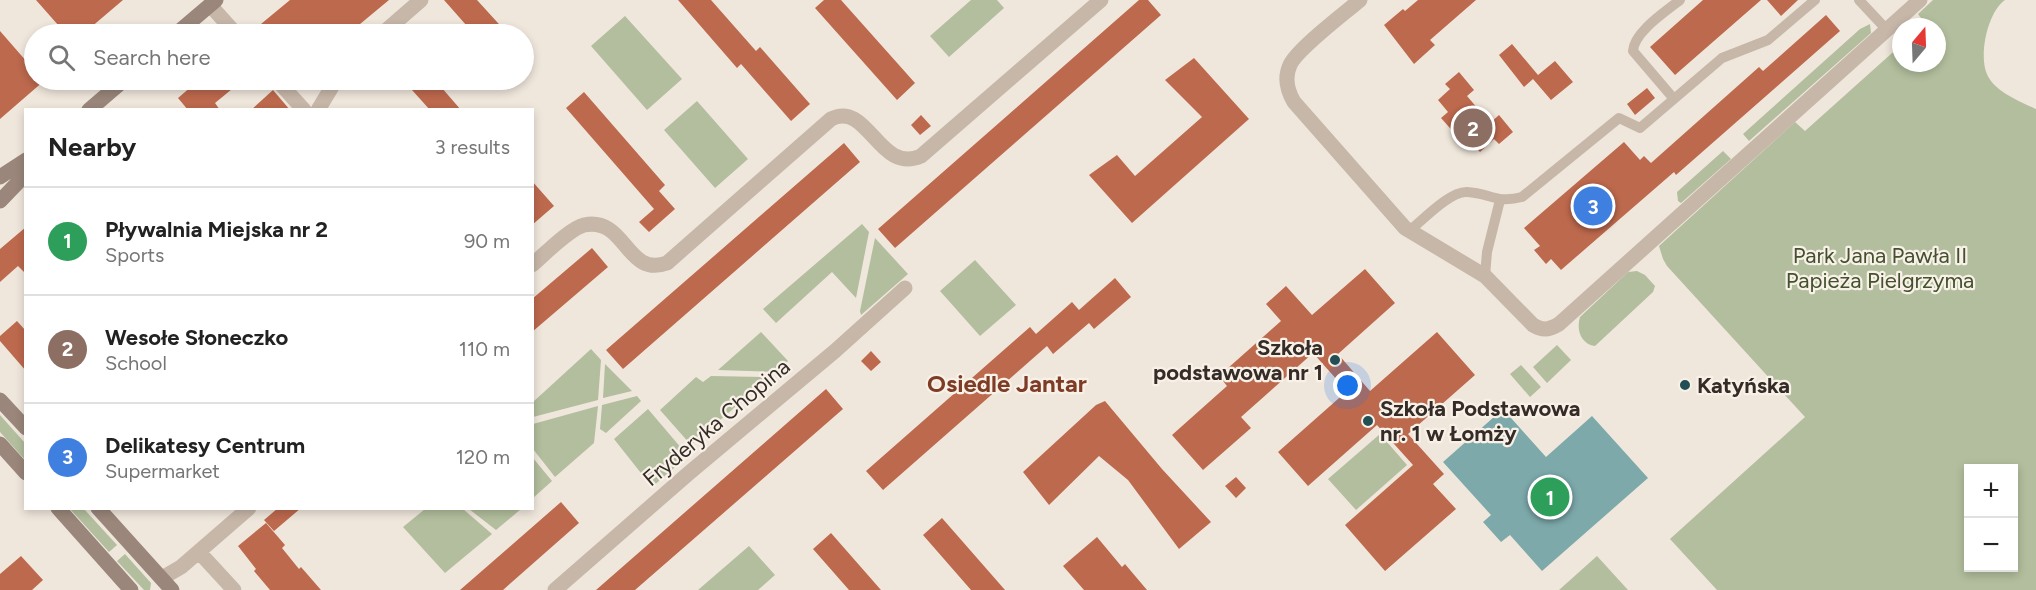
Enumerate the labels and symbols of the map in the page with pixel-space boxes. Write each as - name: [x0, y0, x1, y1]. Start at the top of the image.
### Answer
- north arrow: [1892, 18, 1946, 72]
- pin: 2: [1454, 106, 1492, 150]
- pin: 3: [1574, 184, 1612, 228]
- park label: Park Jana Pawła II Papieża Pielgrzyma: [1786, 242, 1974, 294]
- place label: Szkoła podstawowa nr 1: [1153, 334, 1323, 386]
- street label: Fryderyka Chopina: [637, 353, 795, 492]
- marker: Szkoła podstawowa nr 1: [1328, 353, 1342, 367]
- district label: Osiedle Jantar: [927, 369, 1087, 398]
- your location: [1333, 371, 1362, 400]
- place label: Katyńska: [1697, 372, 1790, 399]
- marker: Katyńska: [1678, 378, 1692, 392]
- place label: Szkoła Podstawowa nr. 1 w Łomży: [1380, 395, 1580, 447]
- marker: Szkoła Podstawowa nr. 1 w Łomży: [1361, 414, 1375, 428]
- pin: 1: [1530, 474, 1570, 520]

